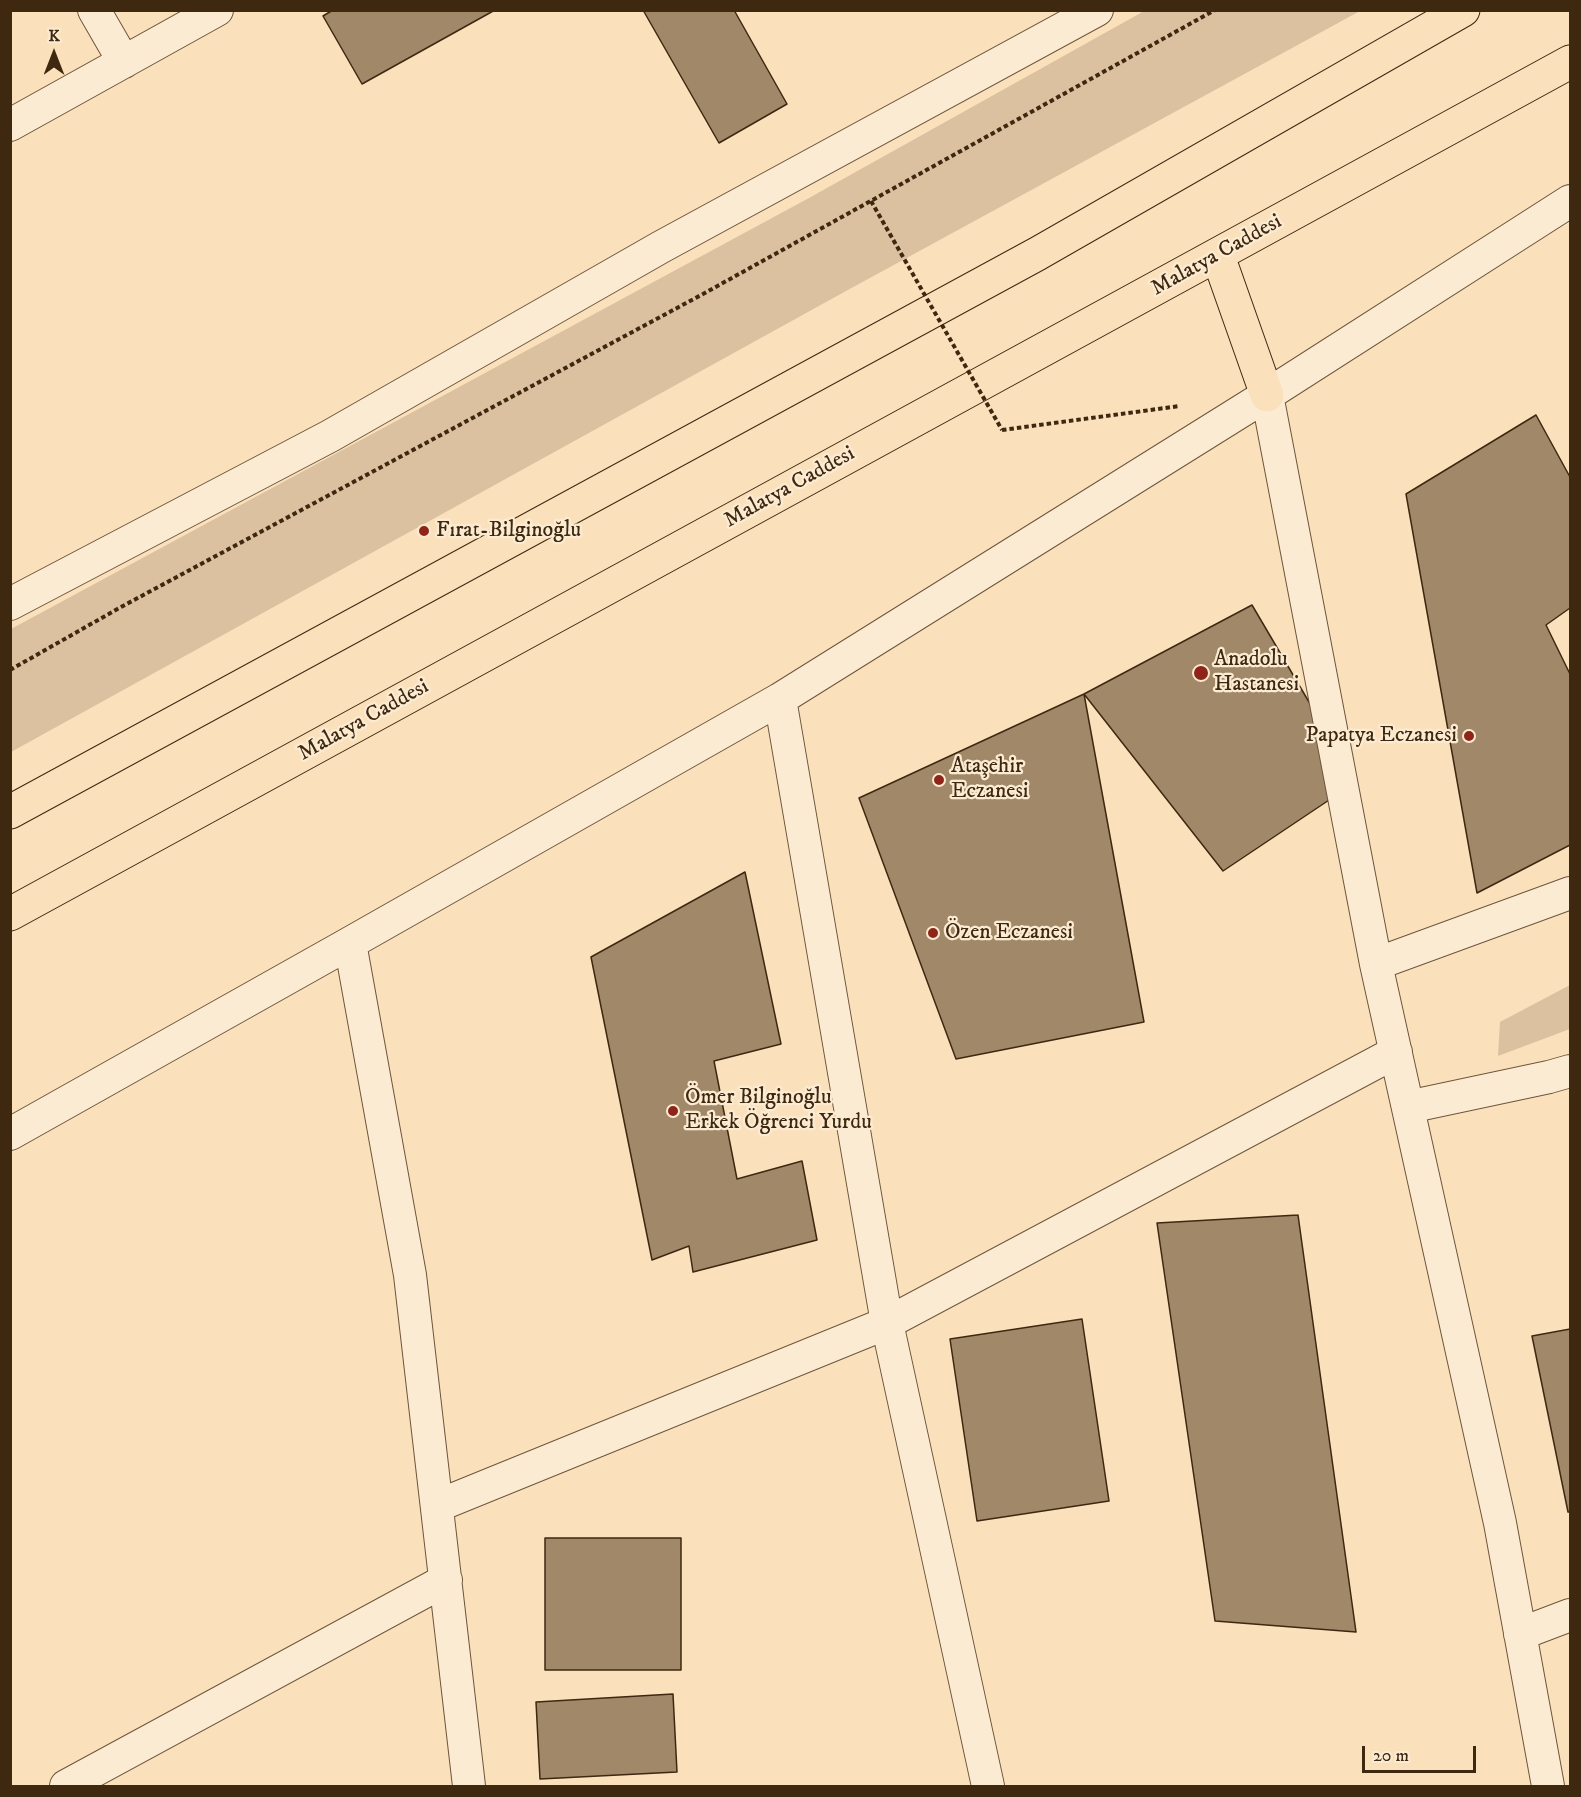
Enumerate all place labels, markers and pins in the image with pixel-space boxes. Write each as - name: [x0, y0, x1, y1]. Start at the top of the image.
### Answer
- place label: Fırat-Bilginoğlu: [436, 518, 581, 544]
- marker: Fırat-Bilginoğlu: [417, 524, 431, 538]
- place label: Anadolu Hastanesi: [1214, 647, 1299, 698]
- marker: Anadolu Hastanesi: [1192, 664, 1210, 682]
- place label: Papatya Eczanesi: [1305, 723, 1457, 749]
- marker: Papatya Eczanesi: [1462, 729, 1476, 743]
- place label: Ataşehir Eczanesi: [951, 754, 1028, 806]
- marker: Ataşehir Eczanesi: [932, 773, 946, 787]
- place label: Özen Eczanesi: [945, 920, 1073, 946]
- marker: Özen Eczanesi: [926, 926, 940, 940]
- place label: Ömer Bilginoğlu Erkek Öğrenci Yurdu: [685, 1085, 872, 1136]
- marker: Ömer Bilginoğlu Erkek Öğrenci Yurdu: [666, 1104, 680, 1118]

